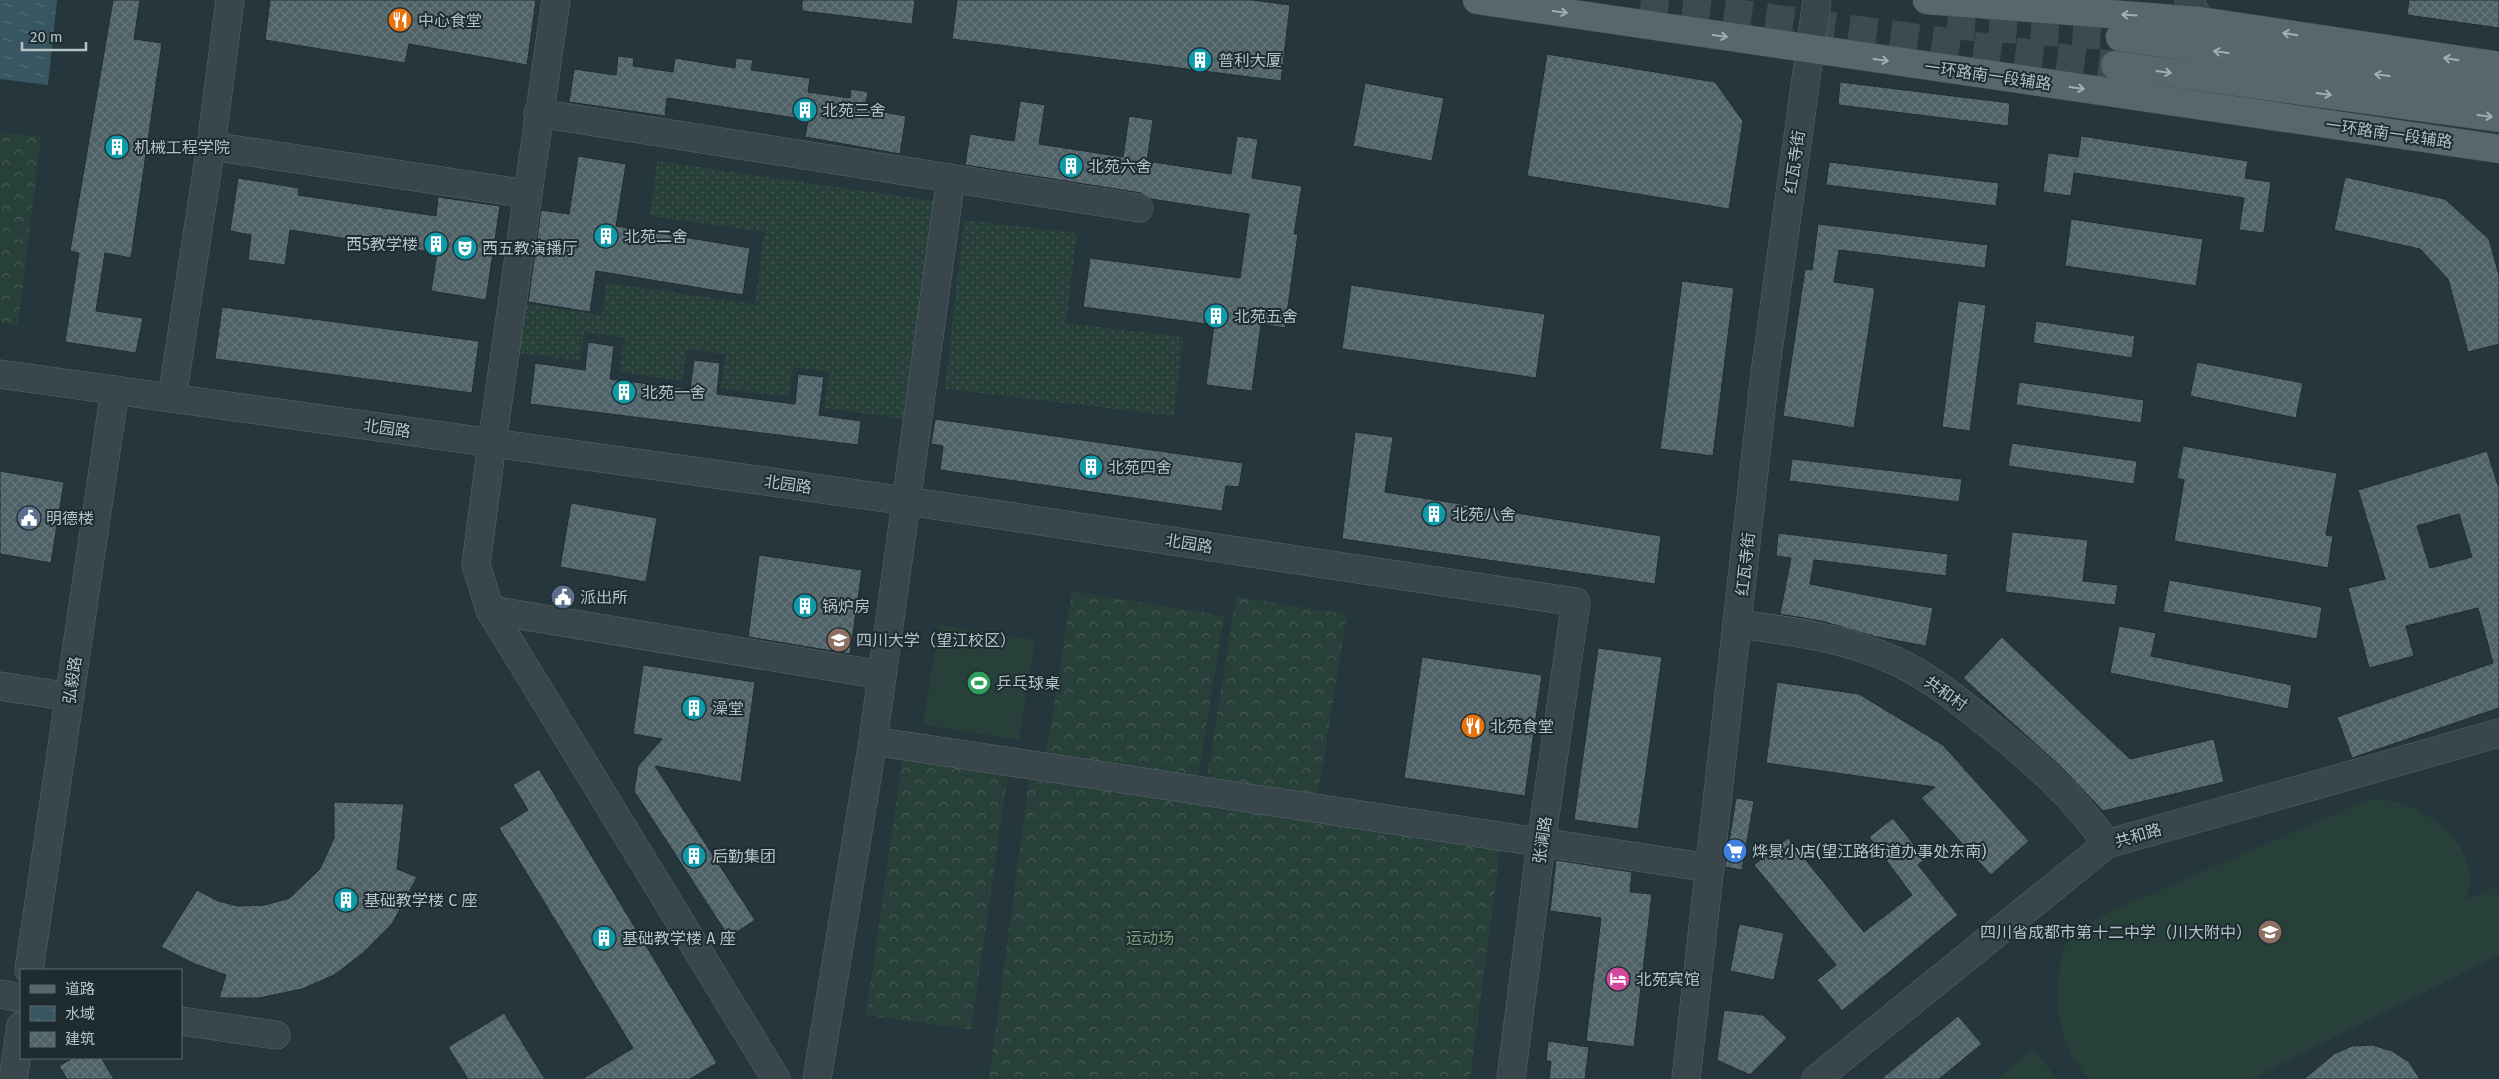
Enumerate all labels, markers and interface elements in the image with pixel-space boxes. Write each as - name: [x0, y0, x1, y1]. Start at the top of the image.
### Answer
- restaurant icon: 中心食堂: [387, 7, 413, 33]
- one-way arrow: [1551, 8, 1567, 18]
- place label: 中心食堂: [418, 11, 482, 30]
- one-way arrow: [2121, 11, 2137, 20]
- scale bar: [22, 20, 86, 52]
- text: 20 m: [30, 28, 63, 46]
- one-way arrow: [2282, 29, 2298, 39]
- one-way arrow: [1712, 32, 1728, 42]
- one-way arrow: [2213, 46, 2229, 56]
- building icon: 普利大厦: [1187, 47, 1213, 73]
- place label: 普利大厦: [1218, 51, 1282, 70]
- one-way arrow: [2443, 53, 2459, 63]
- one-way arrow: [1873, 55, 1889, 65]
- street label: 一环路南一段辅路: [1923, 57, 2053, 94]
- one-way arrow: [2155, 67, 2171, 77]
- one-way arrow: [2374, 70, 2390, 80]
- one-way arrow: [2068, 84, 2084, 94]
- one-way arrow: [2316, 89, 2332, 99]
- building icon: 北苑三舍: [792, 97, 818, 123]
- place label: 北苑三舍: [822, 101, 886, 120]
- one-way arrow: [2477, 112, 2493, 122]
- street label: 一环路南一段辅路: [2324, 115, 2454, 152]
- street label: 红瓦寺街: [1781, 129, 1808, 195]
- building icon: 机械工程学院: [104, 134, 130, 160]
- place label: 机械工程学院: [134, 138, 230, 157]
- building icon: 北苑六舍: [1058, 153, 1084, 179]
- place label: 北苑六舍: [1088, 157, 1152, 176]
- building icon: 北苑二舍: [593, 223, 619, 249]
- place label: 北苑二舍: [624, 227, 688, 246]
- building icon: 西5教学楼: [423, 231, 449, 257]
- place label: 西5教学楼: [346, 235, 418, 254]
- theatre icon: 西五教演播厅: [452, 235, 478, 261]
- place label: 西五教演播厅: [482, 239, 578, 258]
- building icon: 北苑五舍: [1203, 303, 1229, 329]
- place label: 北苑五舍: [1234, 307, 1298, 326]
- building icon: 北苑一舍: [611, 379, 637, 405]
- place label: 北苑一舍: [642, 383, 706, 402]
- street label: 北园路: [362, 416, 412, 441]
- building icon: 北苑四舍: [1078, 454, 1104, 480]
- place label: 北苑四舍: [1108, 458, 1172, 477]
- street label: 北园路: [763, 472, 813, 497]
- building icon: 北苑八舍: [1421, 501, 1447, 527]
- public building icon: 明德楼: [16, 505, 42, 531]
- place label: 北苑八舍: [1452, 505, 1516, 524]
- place label: 明德楼: [46, 509, 94, 528]
- street label: 北园路: [1164, 530, 1214, 557]
- street label: 红瓦寺街: [1733, 531, 1758, 597]
- public building icon: 派出所: [550, 584, 576, 610]
- place label: 派出所: [580, 588, 628, 607]
- building icon: 锅炉房: [792, 593, 818, 619]
- place label: 锅炉房: [822, 597, 870, 616]
- school or university icon: 四川大学（望江校区）: [826, 627, 852, 653]
- place label: 四川大学（望江校区）: [856, 631, 1016, 650]
- street label: 弘毅路: [60, 655, 85, 705]
- sports icon: 乒乓球桌: [966, 670, 992, 696]
- street label: 共和村: [1921, 672, 1971, 715]
- place label: 乒乓球桌: [996, 674, 1060, 693]
- building icon: 澡堂: [681, 695, 707, 721]
- place label: 澡堂: [712, 699, 744, 718]
- restaurant icon: 北苑食堂: [1460, 713, 1486, 739]
- place label: 北苑食堂: [1490, 717, 1554, 736]
- street label: 张澜路: [1530, 815, 1555, 865]
- street label: 共和路: [2112, 820, 2164, 851]
- supermarket icon: 烨景小店(望江路街道办事处东南): [1722, 838, 1748, 864]
- place label: 烨景小店(望江路街道办事处东南): [1752, 842, 1986, 861]
- building icon: 后勤集团: [681, 843, 707, 869]
- place label: 后勤集团: [712, 847, 776, 866]
- building icon: 基础教学楼 C 座: [333, 887, 359, 913]
- place label: 基础教学楼 C 座: [364, 891, 477, 910]
- school or university icon: 四川省成都市第十二中学（川大附中）: [2257, 919, 2283, 945]
- place label: 四川省成都市第十二中学（川大附中）: [1980, 923, 2252, 942]
- building icon: 基础教学楼 A 座: [591, 925, 617, 951]
- place label: 基础教学楼 A 座: [622, 929, 736, 948]
- park label: 运动场: [1126, 929, 1174, 948]
- hotel icon: 北苑宾馆: [1605, 966, 1631, 992]
- legend: [20, 969, 182, 1059]
- place label: 北苑宾馆: [1636, 970, 1700, 989]
- text: 道路: [65, 980, 95, 998]
- text: 水域: [65, 1005, 95, 1023]
- text: 建筑: [65, 1030, 95, 1048]

